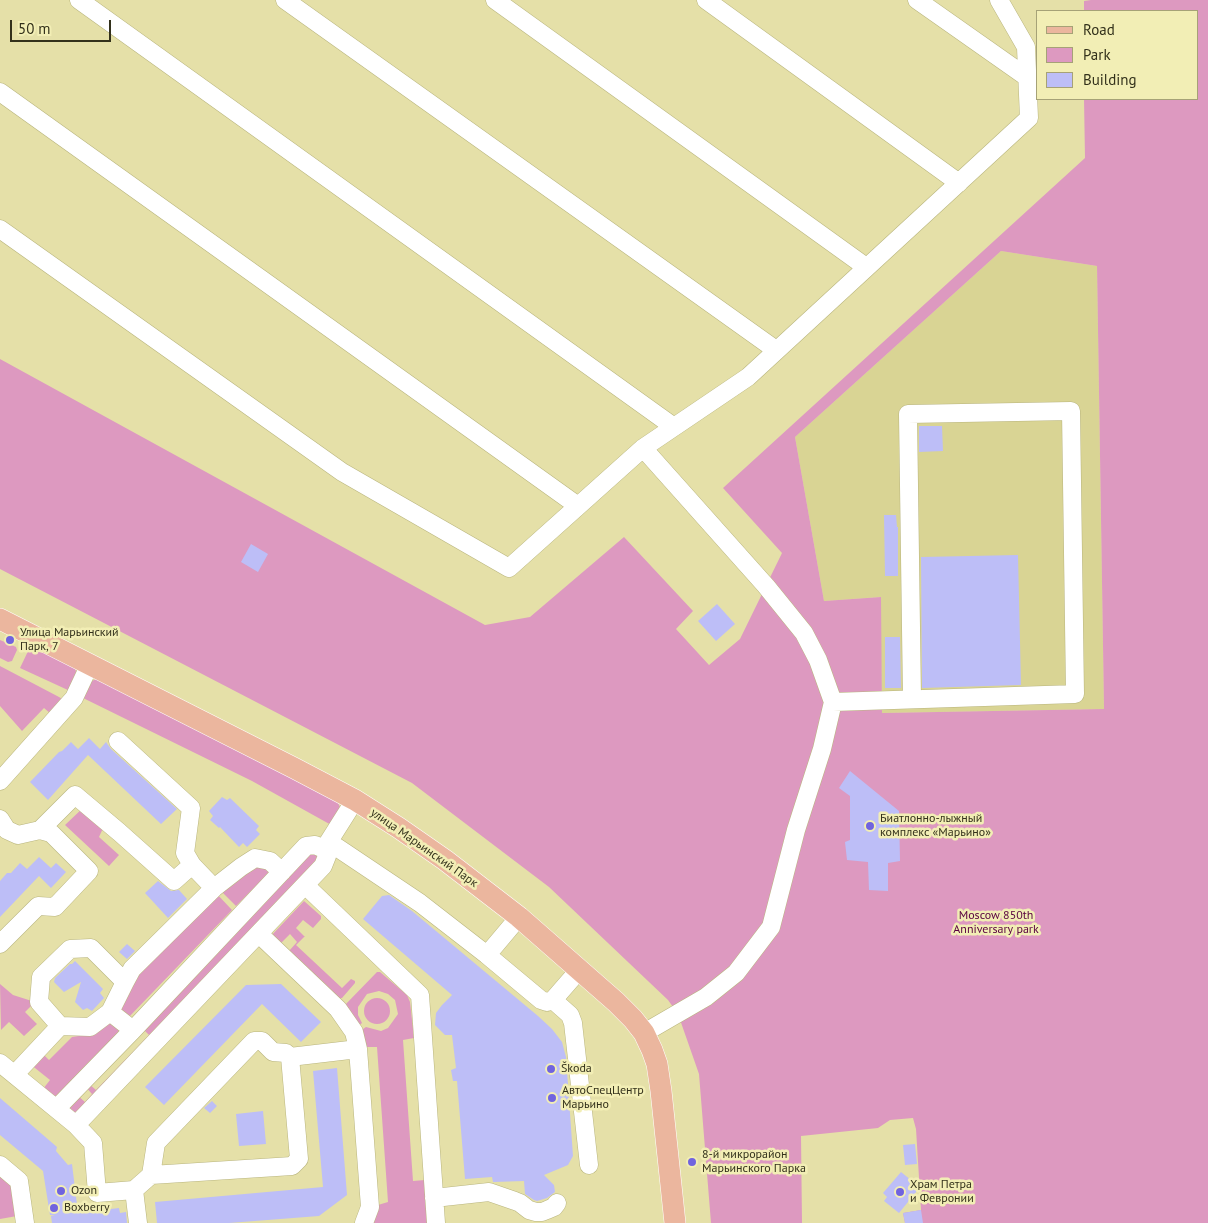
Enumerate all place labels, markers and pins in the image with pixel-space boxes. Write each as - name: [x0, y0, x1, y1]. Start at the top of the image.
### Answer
- place label: Улица Марьинский Парк, 7: [20, 626, 119, 654]
- marker: Улица Марьинский Парк, 7: [4, 634, 16, 646]
- place label: Биатлонно-лыжный комплекс «Марьино»: [880, 812, 991, 840]
- marker: Биатлонно-лыжный комплекс «Марьино»: [864, 820, 876, 832]
- place label: Škoda: [561, 1062, 592, 1076]
- marker: Škoda: [545, 1063, 557, 1075]
- place label: АвтоСпецЦентр Марьино: [562, 1084, 644, 1112]
- marker: АвтоСпецЦентр Марьино: [546, 1092, 558, 1104]
- place label: 8-й микрорайон Марьинского Парка: [702, 1148, 806, 1176]
- marker: 8-й микрорайон Марьинского Парка: [686, 1156, 698, 1168]
- place label: Храм Петра и Февронии: [910, 1178, 974, 1206]
- place label: Ozon: [71, 1184, 97, 1198]
- marker: Ozon: [55, 1185, 67, 1197]
- marker: Храм Петра и Февронии: [894, 1186, 906, 1198]
- place label: Boxberry: [64, 1201, 110, 1215]
- marker: Boxberry: [48, 1202, 60, 1214]

